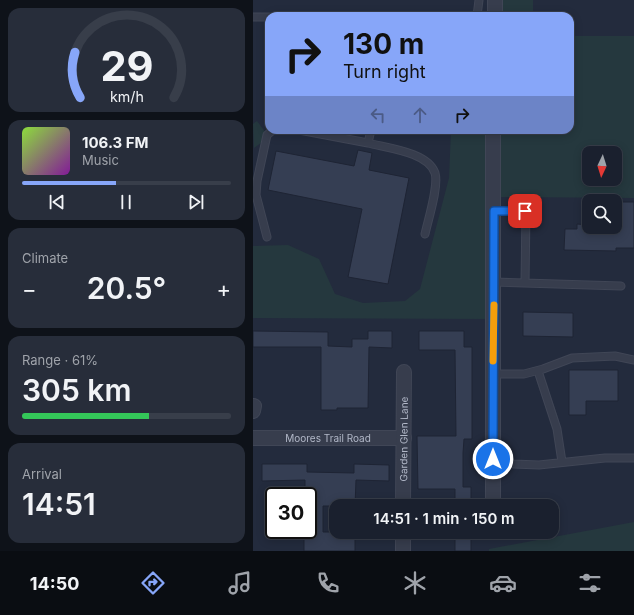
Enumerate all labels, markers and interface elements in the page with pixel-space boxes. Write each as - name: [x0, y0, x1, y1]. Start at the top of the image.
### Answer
- text: 130 m: [343, 27, 424, 61]
- icon: right: [277, 28, 329, 80]
- text: 29: [100, 41, 153, 91]
- text: Turn right: [343, 61, 426, 82]
- text: km/h: [110, 88, 143, 105]
- icon: left: [367, 104, 389, 126]
- icon: ahead: [409, 104, 431, 126]
- icon: right: [451, 104, 473, 126]
- text: 106.3 FM: [82, 133, 149, 152]
- north arrow: [582, 146, 622, 186]
- map controls: [582, 146, 622, 234]
- text: Music: [82, 152, 119, 168]
- icon: previous: [46, 191, 68, 213]
- icon: pause: [115, 191, 137, 213]
- icon: next: [185, 191, 207, 213]
- pin: [508, 194, 542, 228]
- button: search: [582, 194, 622, 234]
- icon: arrive: [514, 200, 536, 222]
- text: Climate: [22, 250, 68, 266]
- text: 20.5°: [87, 270, 166, 306]
- text: −: [22, 276, 37, 302]
- text: +: [216, 276, 231, 302]
- text: Range · 61%: [22, 352, 98, 368]
- text: 305 km: [22, 372, 131, 408]
- street label: Garden Glen Lane: [397, 396, 410, 482]
- street label: Moores Trail Road: [285, 432, 371, 444]
- position arrow: [472, 438, 514, 480]
- text: Arrival: [22, 466, 62, 482]
- text: 14:51: [22, 486, 96, 522]
- speed limit sign: 30: [265, 487, 317, 539]
- text: 14:51 · 1 min · 150 m: [373, 509, 515, 528]
- icon: directions: [139, 569, 167, 597]
- icon: music: [226, 569, 254, 597]
- icon: phone: [314, 569, 342, 597]
- icon: climate: [401, 569, 429, 597]
- icon: car: [489, 569, 517, 597]
- icon: filters: [576, 569, 604, 597]
- text: 14:50: [30, 573, 79, 594]

